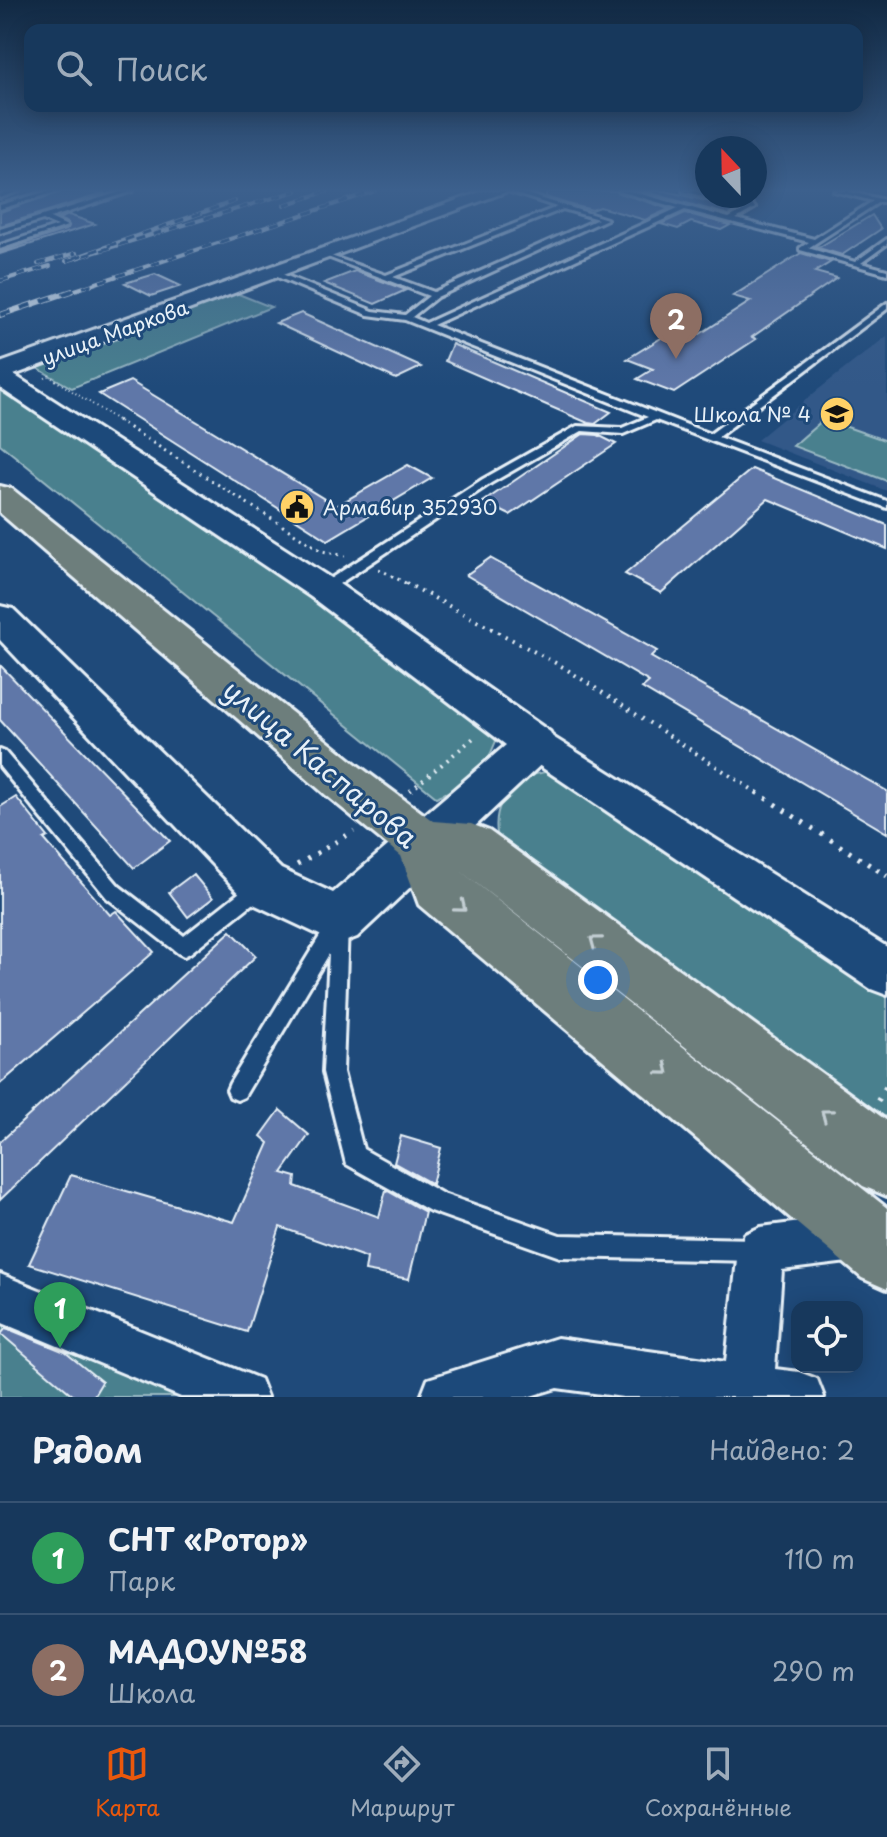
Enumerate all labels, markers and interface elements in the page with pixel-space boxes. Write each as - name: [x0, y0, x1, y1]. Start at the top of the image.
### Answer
- search box: [24, 24, 863, 112]
- icon: search: [52, 46, 96, 90]
- text: Поиск: [116, 46, 207, 91]
- north arrow: [695, 136, 767, 208]
- street label: улица Маркова: [38, 291, 193, 372]
- pin: 2: [650, 293, 702, 359]
- school or university icon: Школа № 4: [818, 395, 856, 433]
- place label: Школа № 4: [694, 399, 811, 429]
- public building icon: Армавир 352930: [278, 488, 316, 526]
- place label: Армавир 352930: [323, 492, 497, 522]
- street label: улица Каспарова: [214, 668, 428, 858]
- one-way arrow: [452, 897, 466, 912]
- one-way arrow: [589, 936, 604, 950]
- your location: [578, 960, 618, 1000]
- one-way arrow: [654, 1061, 669, 1075]
- one-way arrow: [820, 1109, 834, 1123]
- pin: 1: [34, 1282, 86, 1348]
- map controls: [791, 1301, 863, 1373]
- button: locate: [791, 1301, 863, 1373]
- text: Рядом: [32, 1423, 143, 1475]
- text: Найдено: 2: [709, 1430, 855, 1469]
- text: СНТ «Ротор»: [108, 1516, 308, 1561]
- text: 1: [52, 1539, 64, 1578]
- text: 110 m: [784, 1539, 855, 1578]
- text: Парк: [108, 1561, 175, 1600]
- text: МАДОУ№58: [108, 1628, 307, 1673]
- text: 2: [49, 1651, 67, 1690]
- text: 290 m: [772, 1651, 855, 1690]
- text: Школа: [108, 1673, 195, 1712]
- tab: Карта: [95, 1742, 160, 1823]
- tab: Маршрут: [350, 1742, 454, 1823]
- tab: Сохранённые: [645, 1742, 792, 1823]

